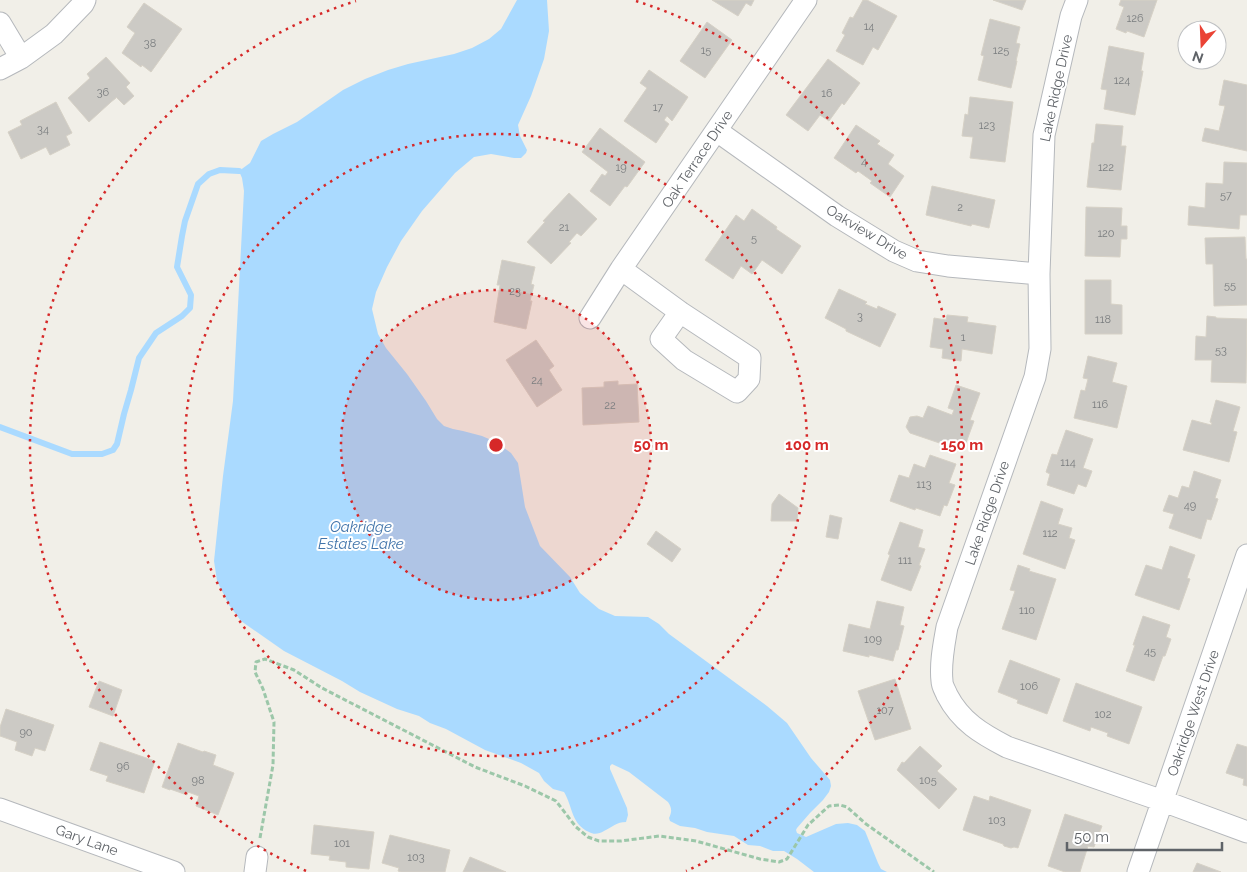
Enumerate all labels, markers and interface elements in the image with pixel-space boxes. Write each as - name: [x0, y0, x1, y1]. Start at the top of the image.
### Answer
- house number: 126: [1126, 12, 1144, 25]
- house number: 14: [864, 20, 874, 33]
- north arrow: [1177, 20, 1227, 70]
- street label: Lake Ridge Drive: [1037, 33, 1075, 143]
- house number: 38: [144, 37, 156, 50]
- house number: 15: [701, 44, 711, 57]
- house number: 125: [993, 44, 1009, 57]
- text: N: [1190, 48, 1205, 67]
- house number: 124: [1114, 74, 1130, 87]
- house number: 36: [97, 86, 110, 99]
- house number: 16: [821, 87, 833, 100]
- house number: 17: [653, 101, 663, 114]
- street label: Oak Terrace Drive: [658, 107, 736, 211]
- house number: 123: [979, 119, 995, 132]
- house number: 34: [37, 123, 49, 136]
- house number: 4: [861, 155, 867, 168]
- house number: 19: [615, 161, 627, 174]
- house number: 122: [1098, 161, 1114, 174]
- house number: 57: [1220, 189, 1232, 202]
- street label: Oakview Drive: [823, 201, 911, 263]
- house number: 2: [957, 201, 963, 214]
- house number: 21: [559, 221, 570, 234]
- house number: 120: [1097, 227, 1115, 240]
- house number: 5: [751, 232, 757, 245]
- house number: 55: [1224, 279, 1236, 292]
- house number: 23: [509, 285, 521, 298]
- house number: 3: [857, 310, 863, 323]
- house number: 118: [1095, 313, 1111, 326]
- house number: 1: [961, 331, 966, 344]
- house number: 53: [1215, 344, 1227, 357]
- house number: 24: [531, 374, 543, 387]
- house number: 116: [1092, 398, 1108, 411]
- house number: 22: [604, 399, 616, 412]
- centre of rings: [487, 436, 505, 454]
- text: 50 m: [633, 436, 669, 454]
- text: 100 m: [785, 436, 829, 454]
- text: 150 m: [941, 436, 983, 454]
- house number: 114: [1060, 456, 1076, 469]
- street label: Lake Ridge Drive: [962, 459, 1012, 567]
- house number: 113: [916, 478, 932, 491]
- house number: 49: [1184, 499, 1196, 512]
- water label: Oakridge Estates Lake: [318, 518, 404, 553]
- house number: 112: [1042, 527, 1058, 540]
- house number: 111: [898, 554, 912, 567]
- house number: 110: [1019, 604, 1035, 617]
- house number: 109: [864, 633, 882, 646]
- house number: 45: [1144, 645, 1156, 658]
- street label: Oakridge West Drive: [1164, 648, 1222, 778]
- house number: 106: [1020, 680, 1038, 693]
- house number: 107: [876, 704, 894, 717]
- house number: 102: [1094, 708, 1112, 721]
- house number: 90: [19, 726, 33, 739]
- house number: 96: [116, 760, 130, 773]
- house number: 98: [192, 774, 204, 787]
- house number: 105: [919, 774, 937, 787]
- house number: 103: [988, 814, 1006, 827]
- scale bar: [1067, 820, 1222, 852]
- street label: Gary Lane: [53, 821, 121, 859]
- text: 50 m: [1074, 828, 1109, 846]
- house number: 101: [334, 837, 350, 850]
- house number: 103: [407, 851, 425, 864]

